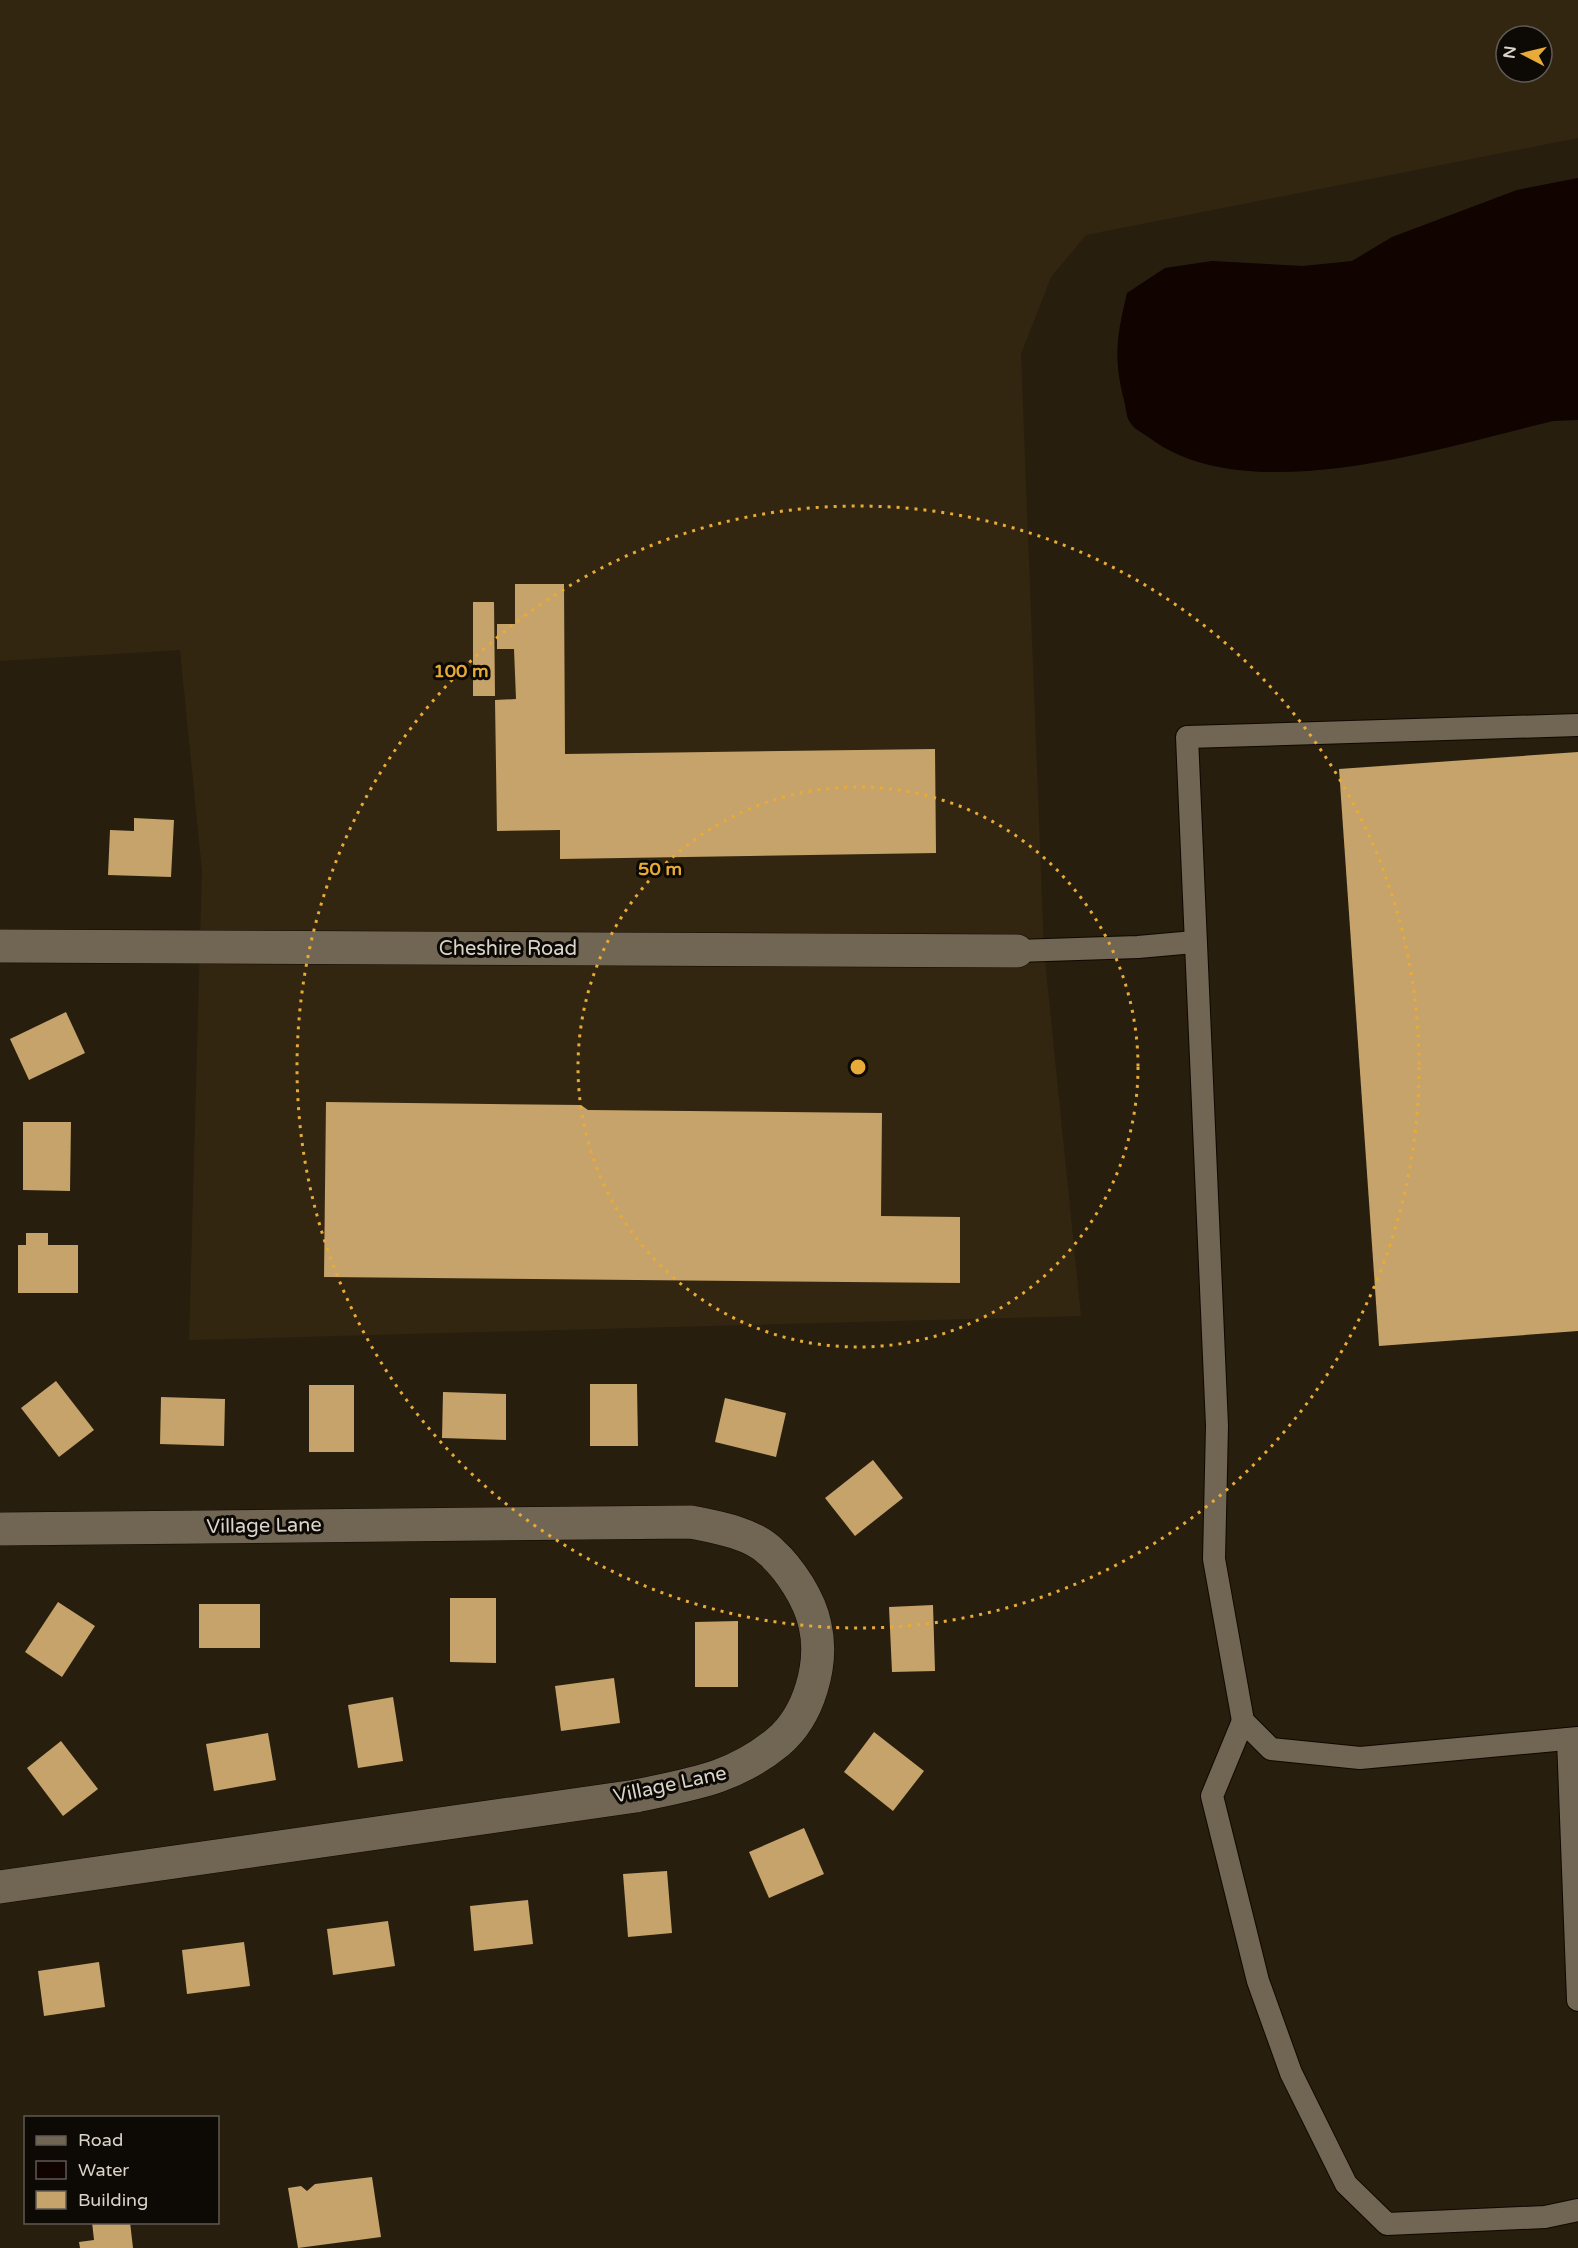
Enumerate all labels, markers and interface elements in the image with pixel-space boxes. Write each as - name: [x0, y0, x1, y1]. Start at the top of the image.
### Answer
- north arrow: [1494, 24, 1554, 84]
- text: N: [1499, 45, 1521, 60]
- text: 100 m: [433, 660, 489, 682]
- text: 50 m: [638, 858, 682, 880]
- street label: Cheshire Road: [439, 937, 577, 961]
- centre of rings: [848, 1057, 868, 1077]
- street label: Village Lane: [206, 1513, 322, 1539]
- street label: Village Lane: [611, 1761, 729, 1809]
- legend: [24, 2116, 219, 2224]
- text: Road: [78, 2129, 123, 2151]
- text: Water: [78, 2159, 129, 2181]
- text: Building: [78, 2189, 148, 2211]

